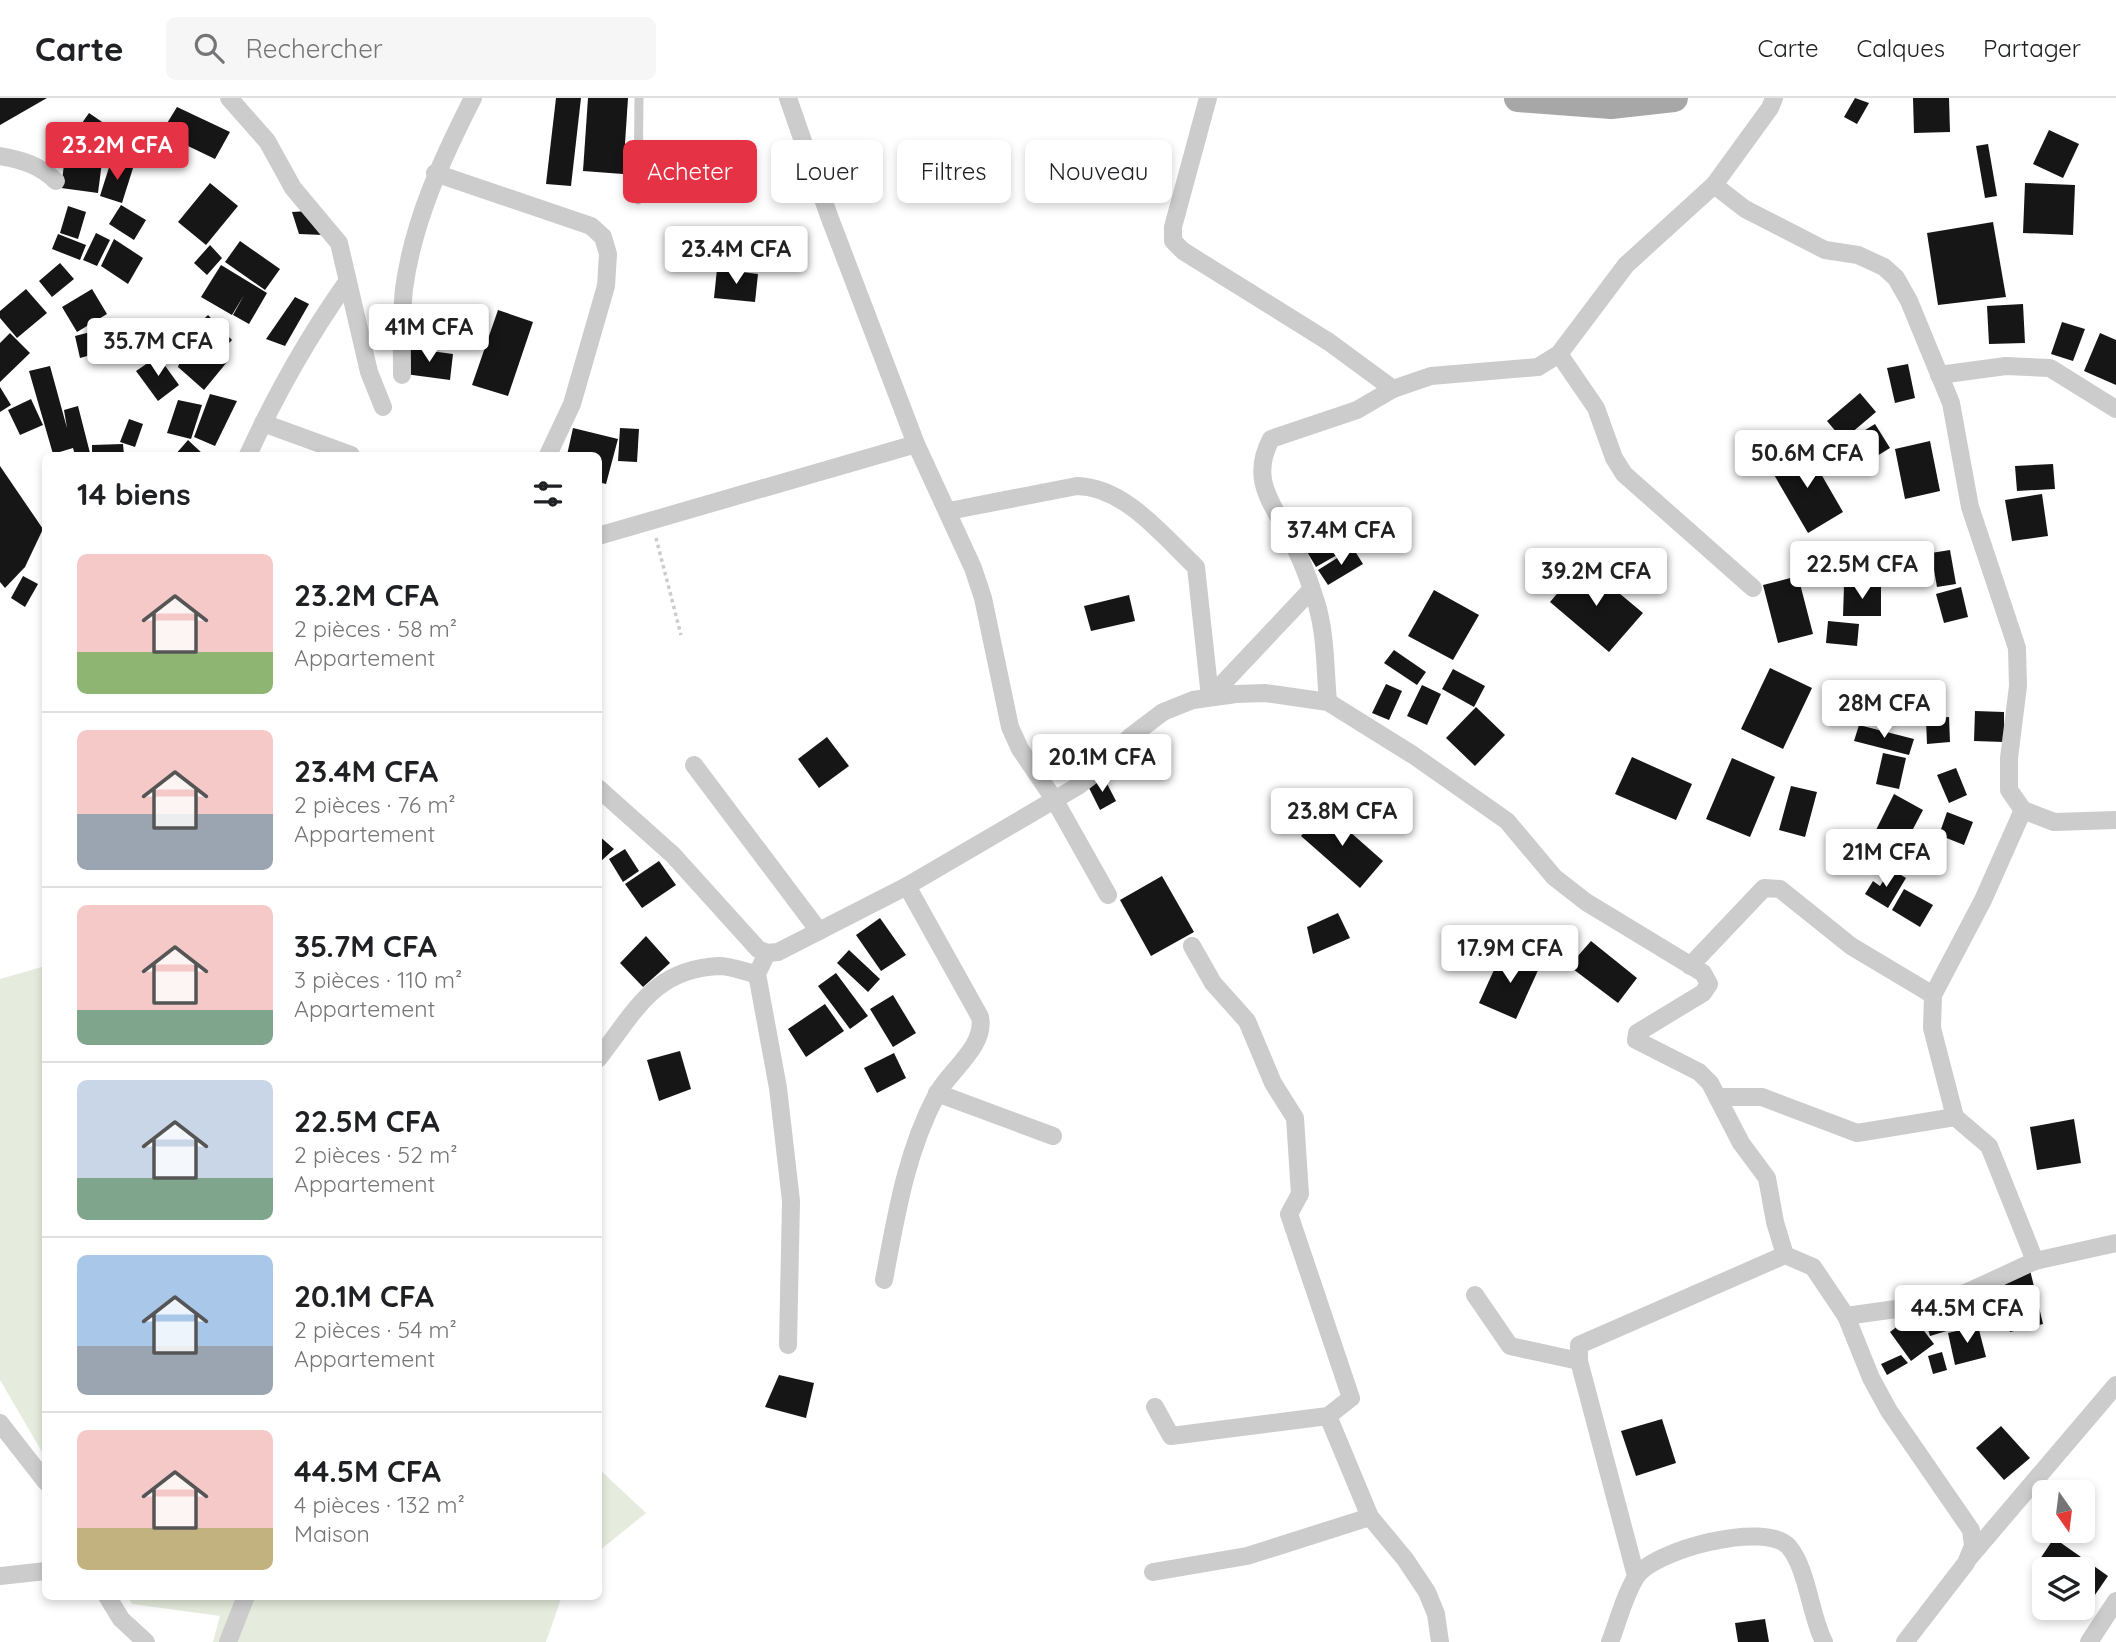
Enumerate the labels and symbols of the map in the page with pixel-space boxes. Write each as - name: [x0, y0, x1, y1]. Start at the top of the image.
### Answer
- pin: 23.2M CFA: [37, 122, 197, 182]
- pin: 23.4M CFA: [656, 226, 816, 286]
- pin: 41M CFA: [364, 304, 494, 364]
- pin: 35.7M CFA: [78, 318, 238, 378]
- pin: 50.6M CFA: [1727, 430, 1887, 490]
- pin: 37.4M CFA: [1261, 508, 1421, 567]
- pin: 22.5M CFA: [1782, 542, 1942, 601]
- pin: 39.2M CFA: [1516, 548, 1676, 608]
- pin: 28M CFA: [1819, 680, 1949, 740]
- pin: 20.1M CFA: [1022, 734, 1182, 794]
- pin: 23.8M CFA: [1262, 788, 1422, 848]
- pin: 21M CFA: [1821, 830, 1951, 889]
- pin: 17.9M CFA: [1430, 926, 1590, 985]
- pin: 44.5M CFA: [1887, 1286, 2047, 1345]
- north arrow: [2032, 1480, 2095, 1544]

